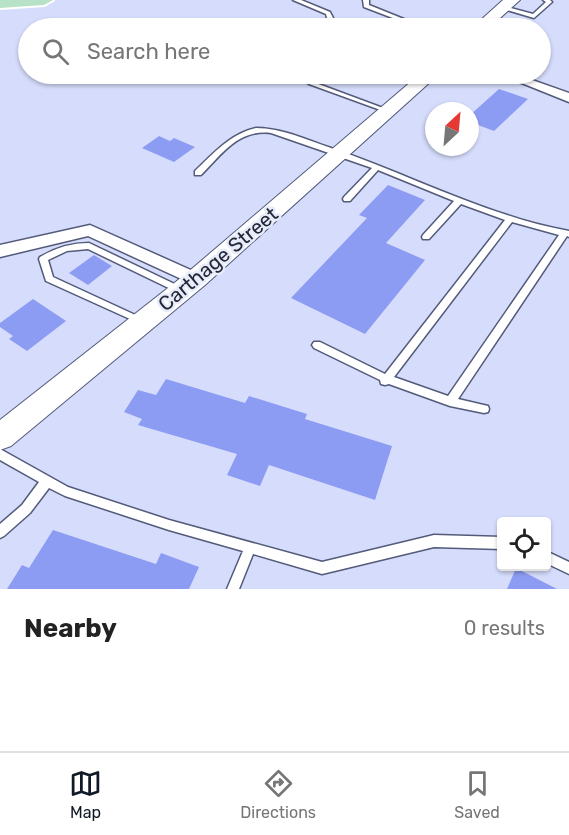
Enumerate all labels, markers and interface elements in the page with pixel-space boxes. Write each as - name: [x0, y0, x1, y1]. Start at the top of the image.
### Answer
- search box: [18, 18, 551, 84]
- icon: search: [39, 35, 72, 68]
- text: Search here: [87, 38, 210, 65]
- north arrow: [425, 102, 479, 156]
- street label: Carthage Street: [153, 202, 283, 316]
- map controls: [497, 517, 551, 571]
- button: locate: [497, 517, 551, 571]
- text: Nearby: [24, 613, 117, 644]
- text: 0 results: [464, 616, 545, 640]
- tab: Map: [69, 767, 102, 822]
- tab: Directions: [240, 767, 316, 822]
- tab: Saved: [454, 767, 500, 822]

